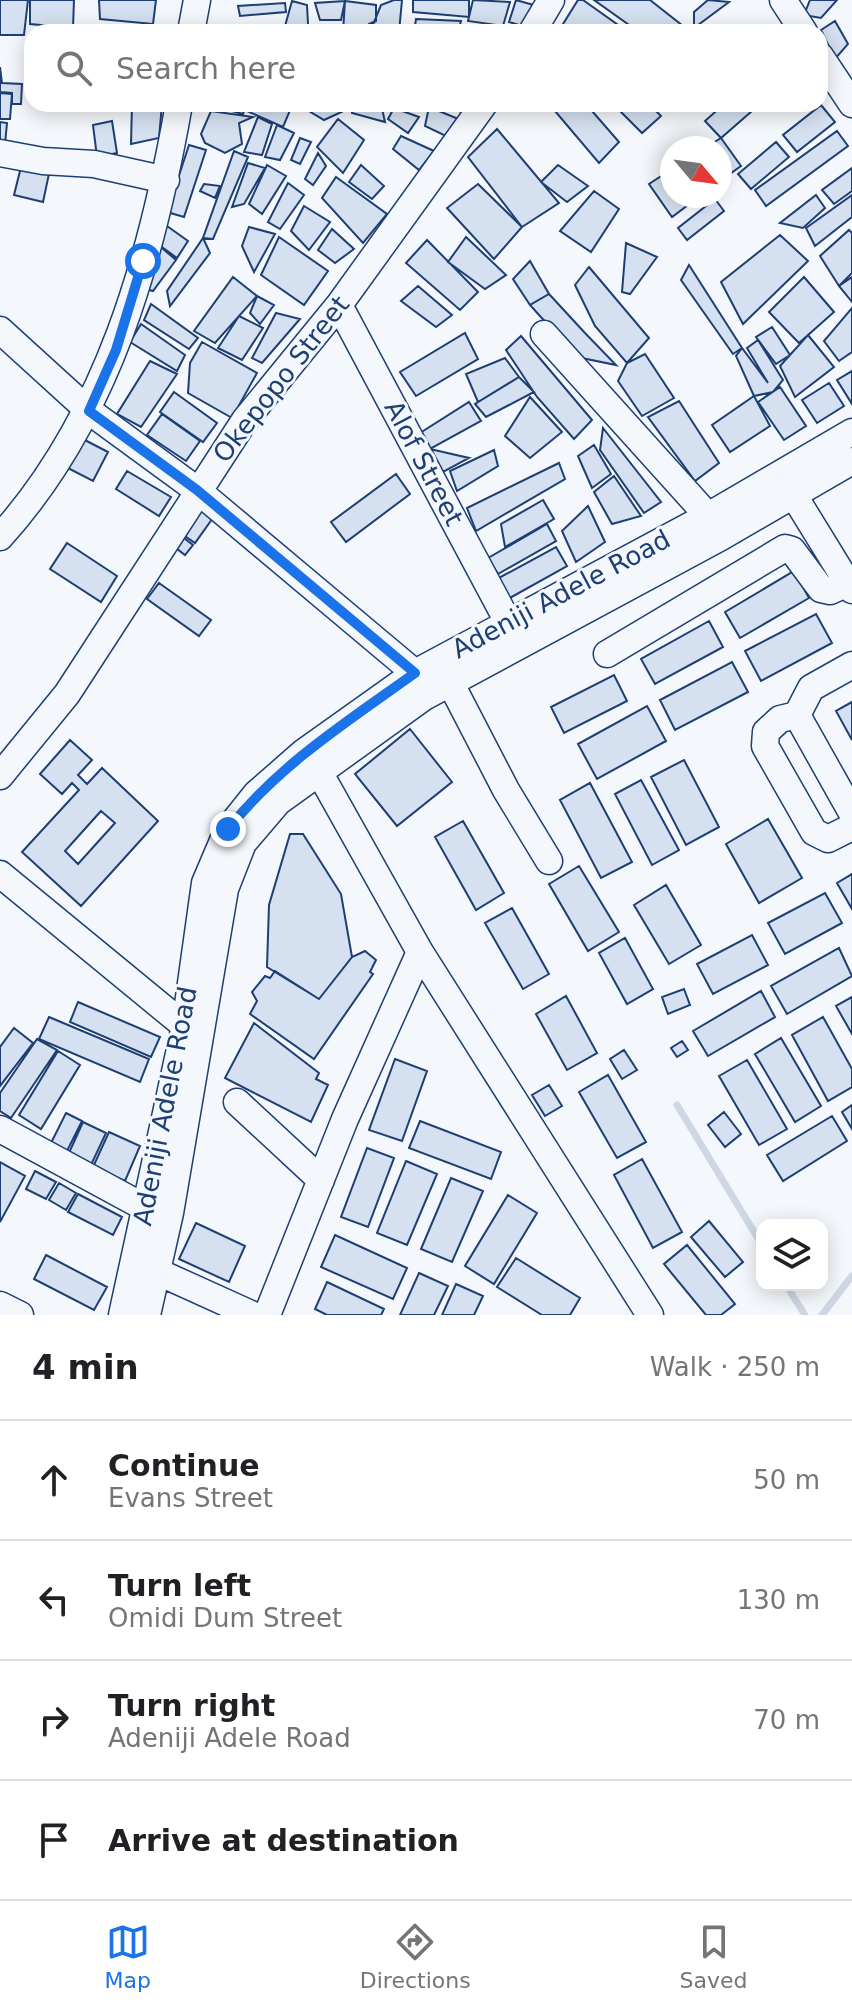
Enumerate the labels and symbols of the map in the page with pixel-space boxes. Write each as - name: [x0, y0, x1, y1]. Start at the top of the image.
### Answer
- north arrow: [660, 136, 732, 208]
- route start: [125, 243, 161, 279]
- street label: Okepopo Street: [207, 290, 355, 468]
- street label: Alof Street: [379, 395, 469, 531]
- street label: Adeniji Adele Road: [447, 524, 675, 664]
- route end: [210, 811, 246, 847]
- street label: Adeniji Adele Road: [127, 984, 203, 1228]

